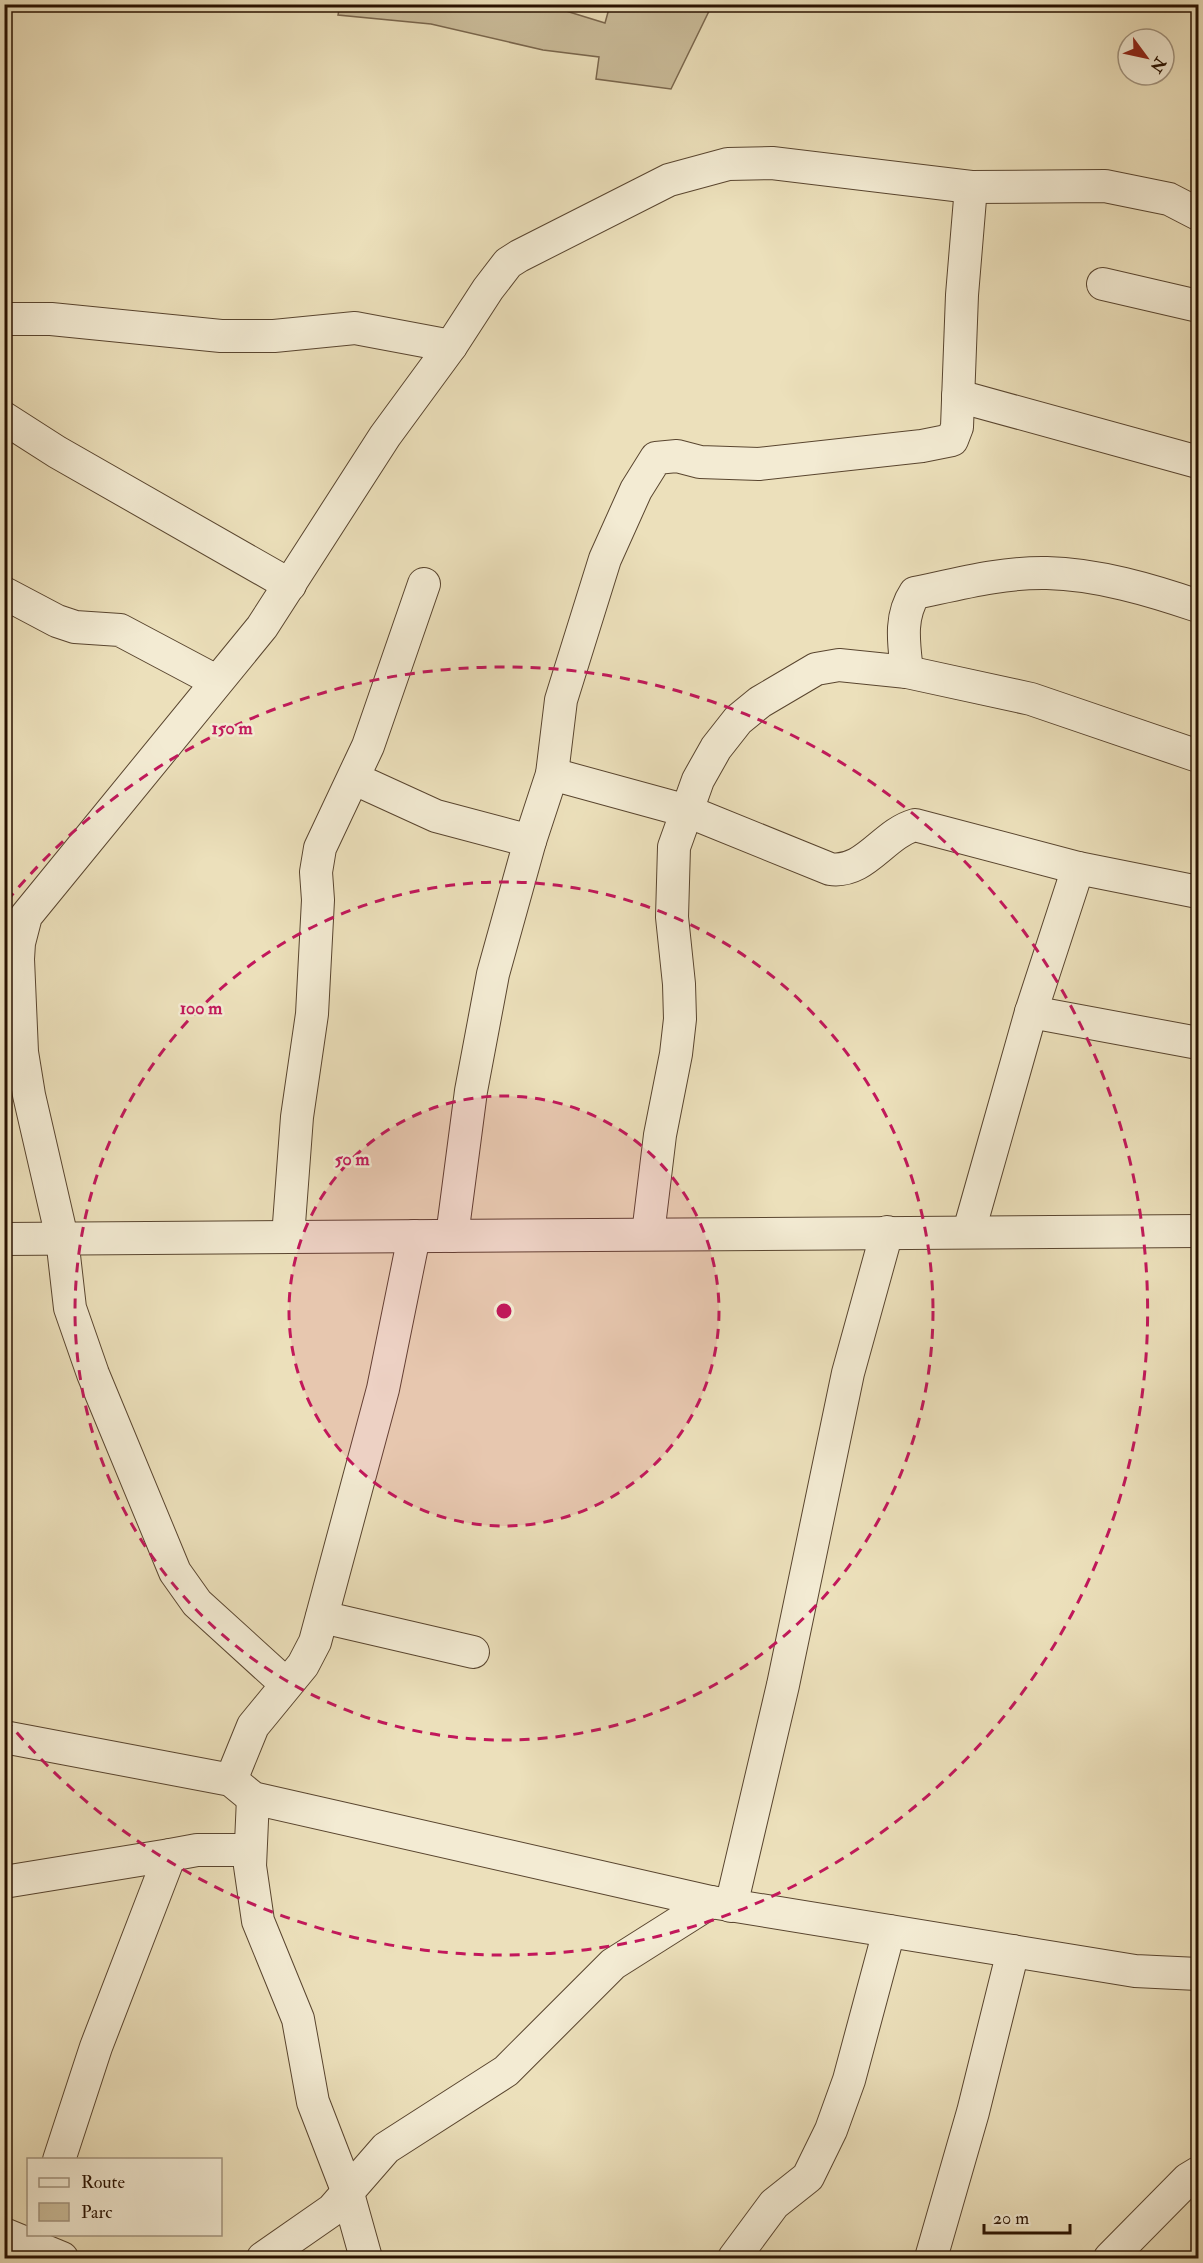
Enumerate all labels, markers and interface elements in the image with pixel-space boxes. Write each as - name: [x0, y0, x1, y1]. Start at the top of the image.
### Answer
- north arrow: [1116, 27, 1176, 87]
- text: N: [1145, 52, 1171, 77]
- text: 150 m: [211, 717, 254, 740]
- text: 100 m: [180, 997, 223, 1020]
- text: 50 m: [335, 1148, 370, 1171]
- centre of rings: [494, 1301, 514, 1321]
- legend: [27, 2158, 222, 2236]
- text: Route: [81, 2171, 125, 2194]
- scale bar: [984, 2197, 1070, 2235]
- text: Parc: [81, 2201, 112, 2224]
- text: 20 m: [993, 2207, 1029, 2230]

